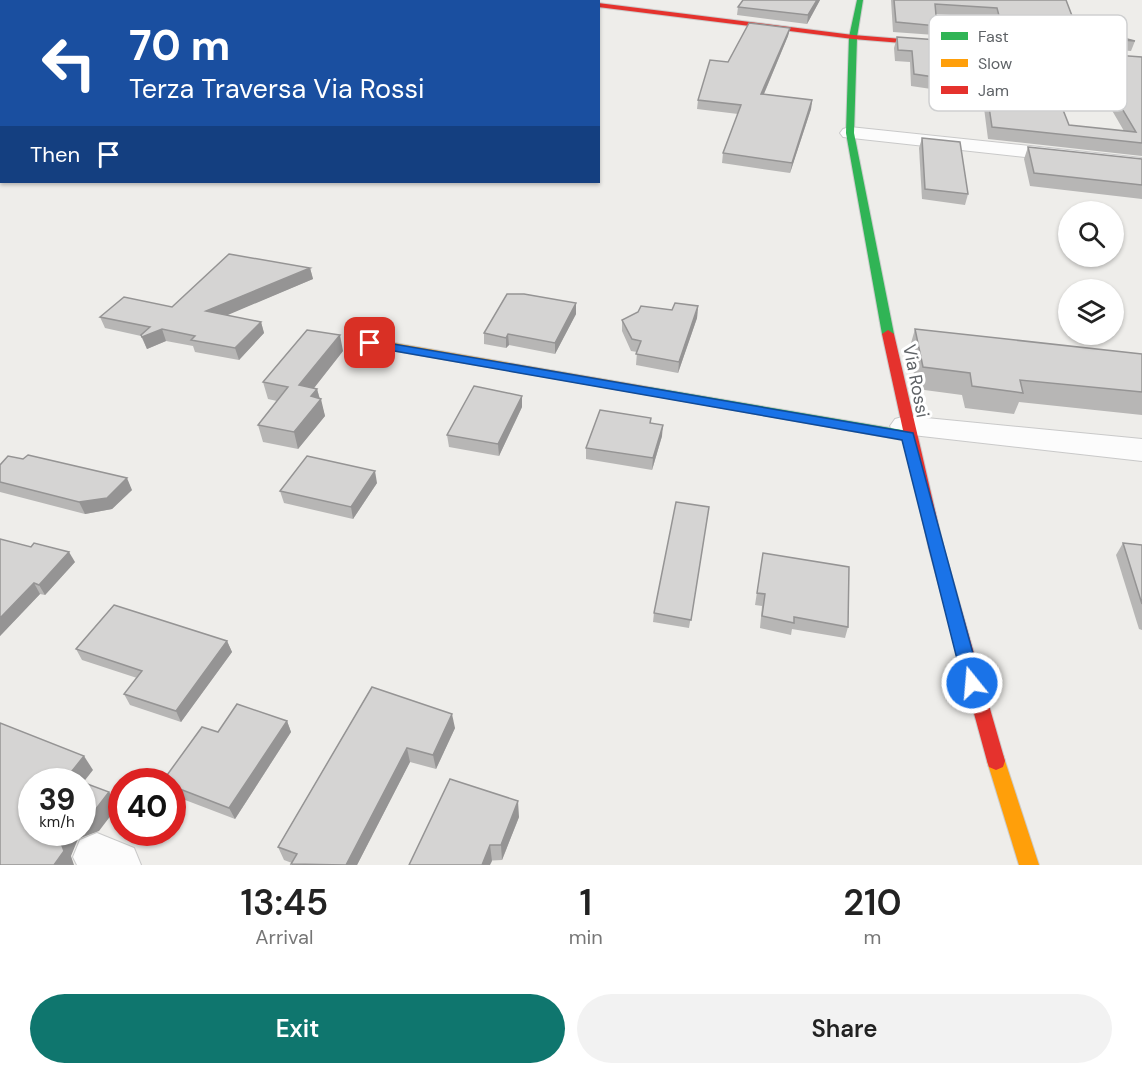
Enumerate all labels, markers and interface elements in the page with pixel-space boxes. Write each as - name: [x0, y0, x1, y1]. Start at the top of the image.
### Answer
- legend: [929, 15, 1127, 111]
- text: 70 m: [129, 18, 230, 73]
- icon: left: [30, 24, 108, 102]
- text: Fast: [978, 26, 1009, 47]
- text: Slow: [978, 53, 1012, 74]
- text: Terza Traversa Via Rossi: [129, 71, 425, 106]
- text: Jam: [978, 80, 1009, 101]
- icon: arrive: [92, 138, 125, 171]
- text: Then: [30, 140, 80, 169]
- map controls: [1058, 201, 1124, 345]
- button: search: [1058, 201, 1124, 267]
- button: layers: [1058, 279, 1124, 345]
- pin: [344, 317, 395, 368]
- icon: arrive: [353, 326, 386, 359]
- street label: Via Rossi: [897, 342, 935, 420]
- position arrow: [940, 651, 1004, 715]
- speed limit sign: 40: [108, 768, 186, 846]
- text: 39: [39, 780, 75, 819]
- text: km/h: [39, 812, 75, 832]
- text: 13:45: [240, 879, 328, 926]
- text: 1: [579, 879, 592, 926]
- text: 210: [843, 879, 902, 926]
- text: Arrival: [255, 924, 313, 950]
- text: min: [569, 924, 603, 950]
- text: m: [863, 924, 881, 950]
- button: Exit: [30, 994, 565, 1063]
- button: Share: [577, 994, 1112, 1063]

